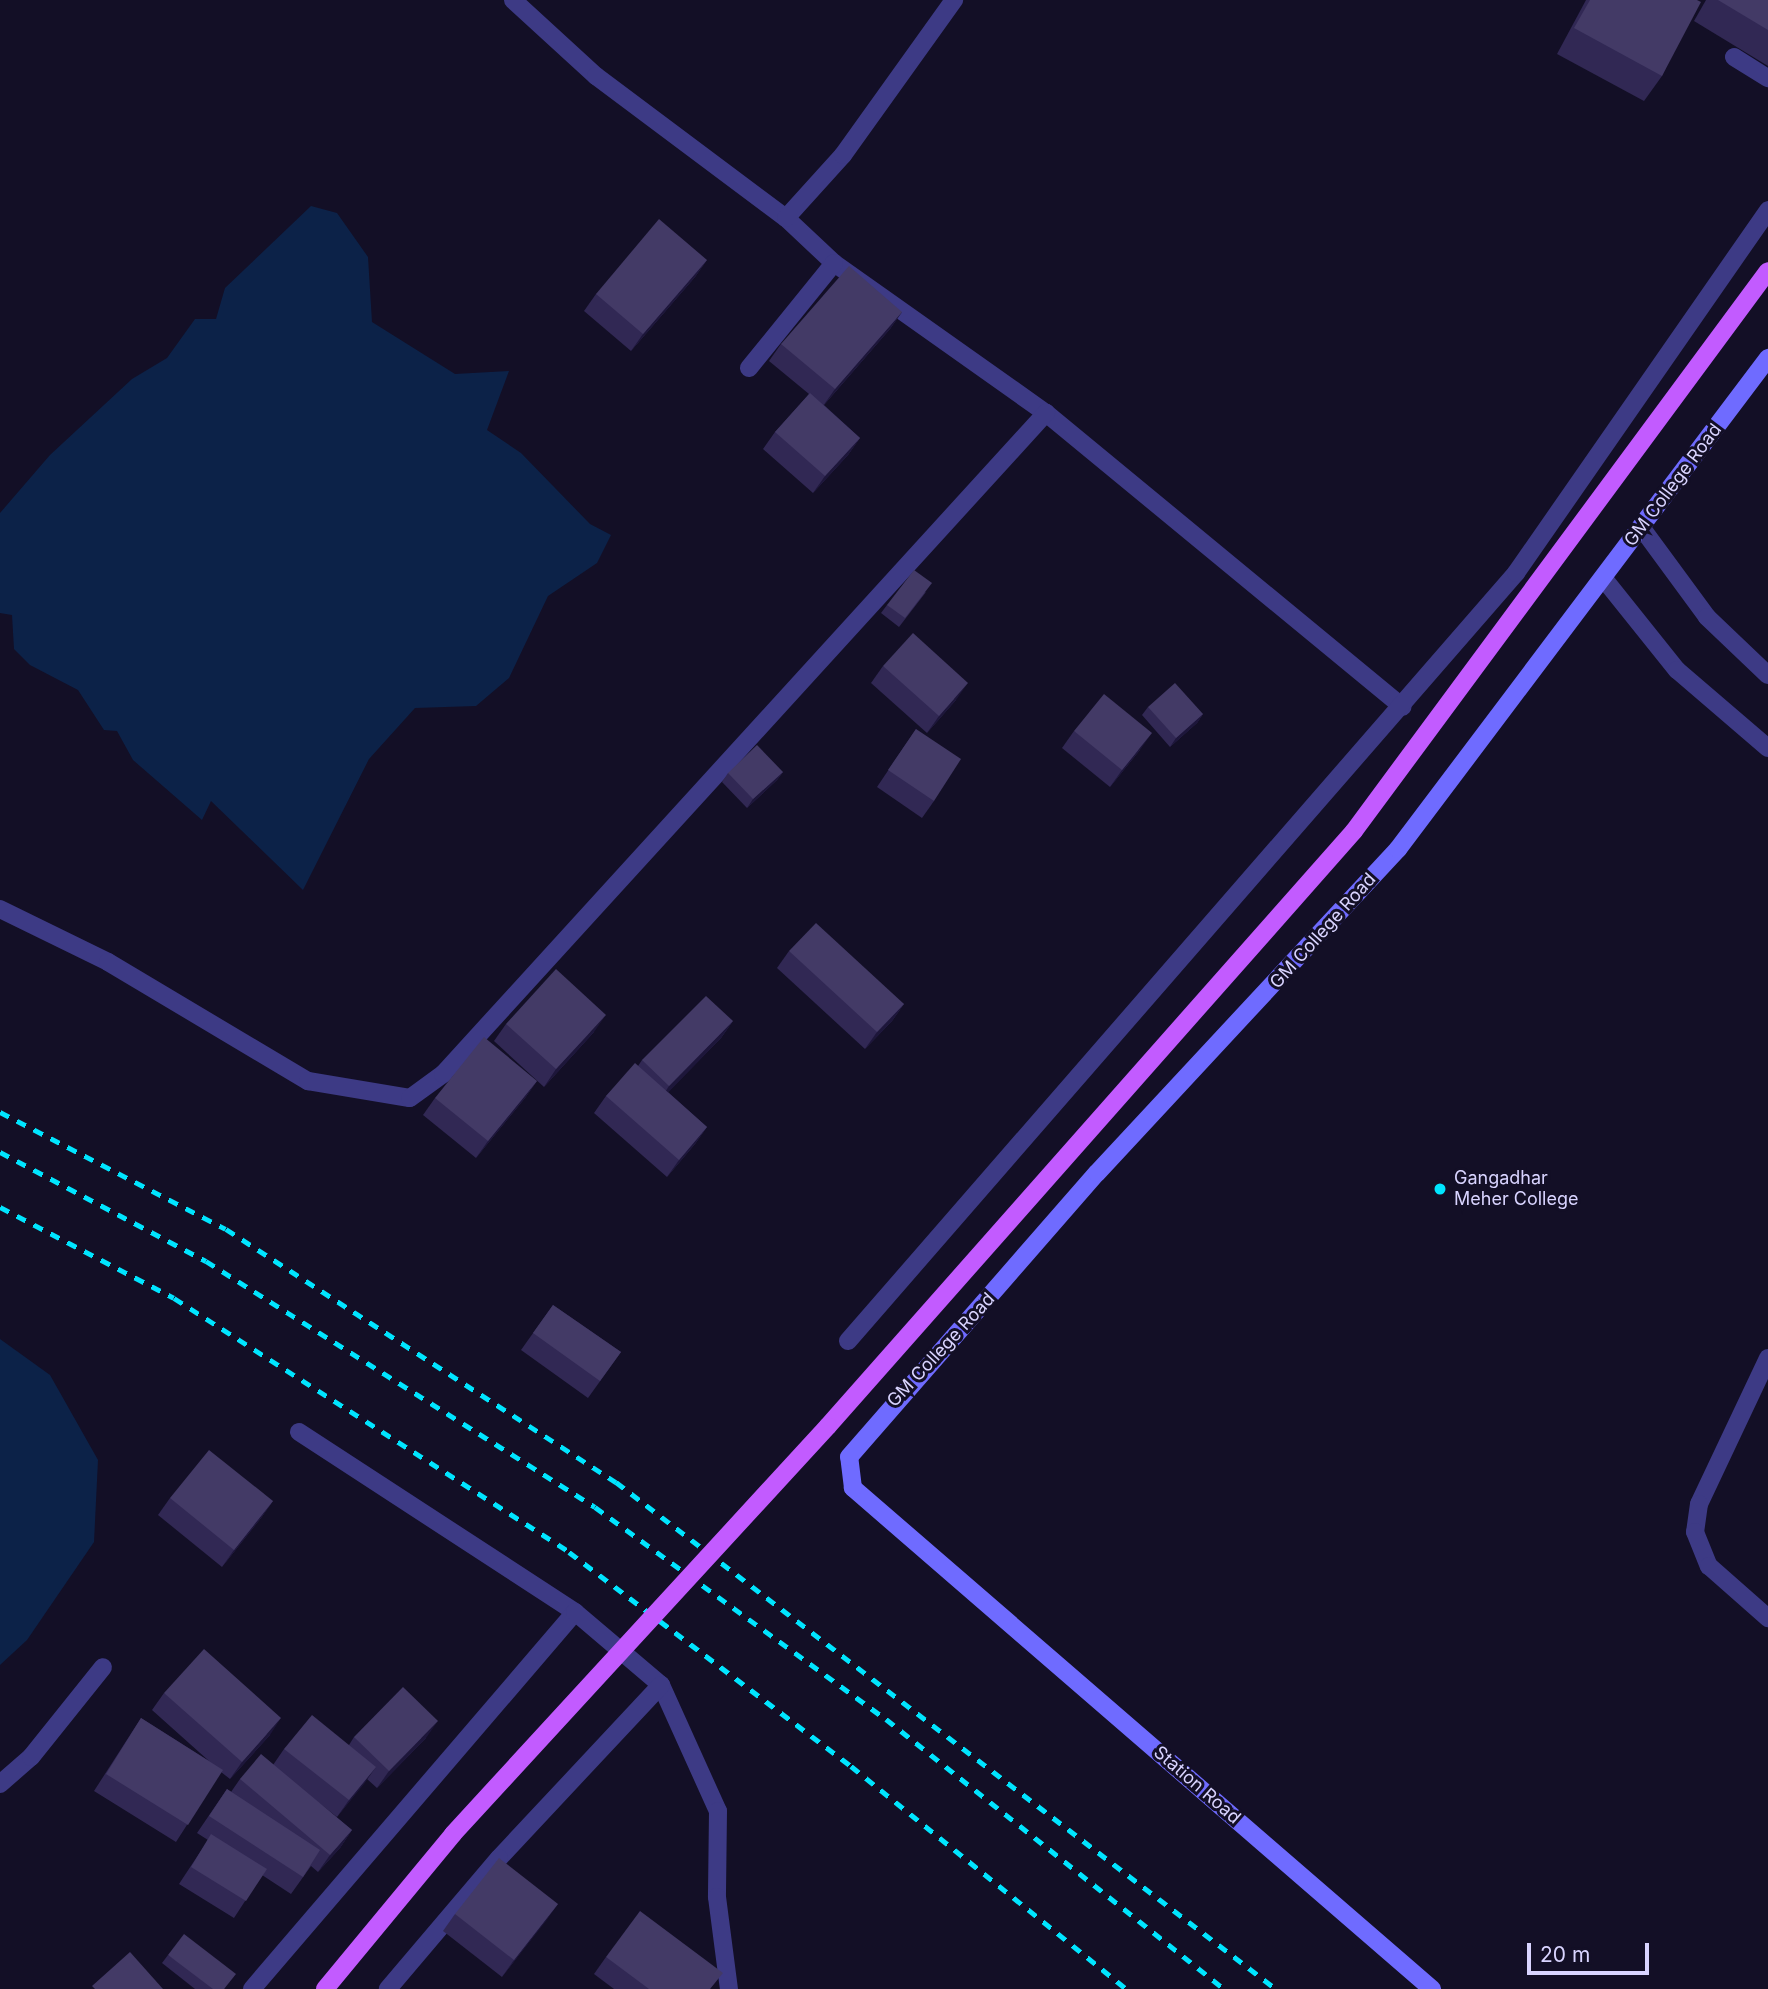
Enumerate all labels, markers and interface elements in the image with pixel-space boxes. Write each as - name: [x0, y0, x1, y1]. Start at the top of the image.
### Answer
- street label: GM College Road: [1620, 419, 1726, 551]
- street label: GM College Road: [1265, 869, 1381, 993]
- place label: Gangadhar Meher College: [1454, 1168, 1578, 1210]
- marker: Gangadhar Meher College: [1432, 1181, 1448, 1197]
- street label: GM College Road: [883, 1289, 999, 1411]
- street label: Station Road: [1149, 1741, 1245, 1829]
- scale bar: [1530, 1930, 1652, 1974]
- text: 20 m: [1540, 1942, 1590, 1967]

